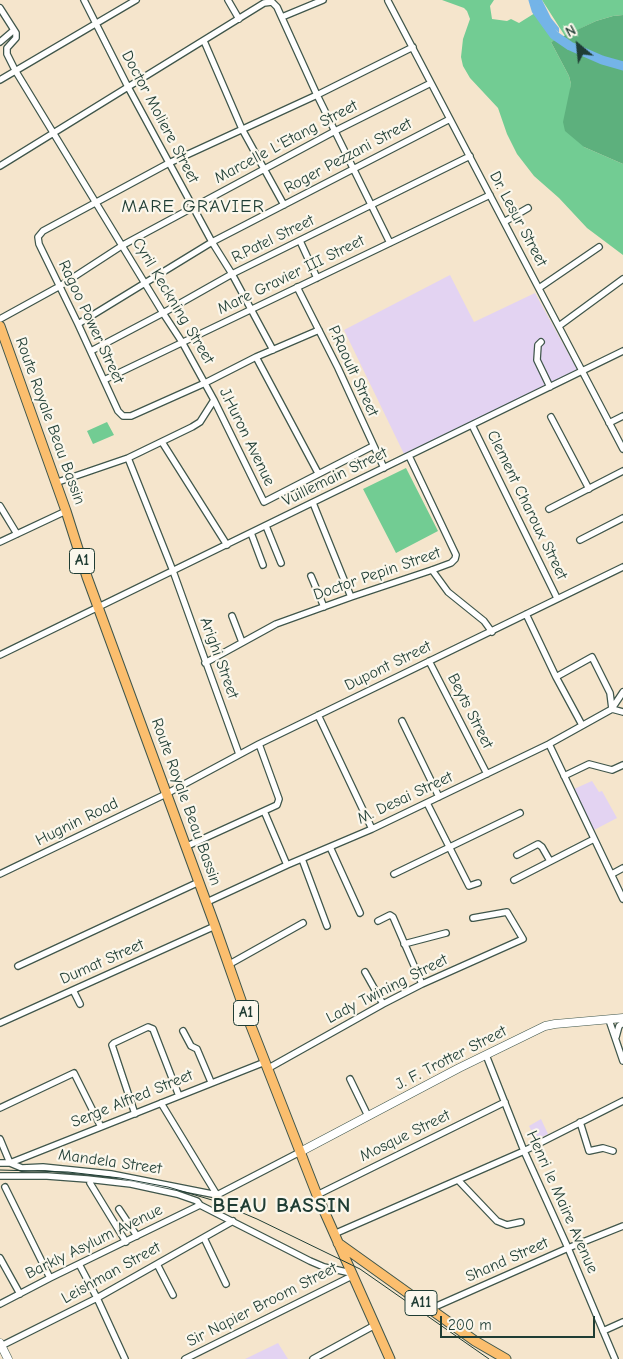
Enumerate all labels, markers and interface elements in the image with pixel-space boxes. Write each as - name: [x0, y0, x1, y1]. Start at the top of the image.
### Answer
- north arrow: [553, 20, 603, 70]
- text: N: [563, 22, 579, 41]
- street label: Doctor Moliere Street: [117, 48, 203, 186]
- street label: Marcelle L'Etang Street: [211, 96, 361, 188]
- street label: Roger Pezzani Street: [281, 114, 415, 198]
- street label: Dr. Lesur Street: [485, 168, 551, 270]
- district label: MARE GRAVIER: [120, 196, 266, 218]
- street label: R.Patel Street: [229, 211, 317, 267]
- street label: Mare Gravier III Street: [214, 231, 368, 319]
- street label: Cyril Keckning Street: [128, 235, 218, 367]
- street label: Ragoo Power Street: [54, 257, 128, 387]
- street label: P.Raoult Street: [324, 322, 382, 420]
- street label: Route Royale Beau Bassin: [11, 335, 89, 507]
- street label: J.Huron Avenue: [215, 385, 279, 489]
- street label: Clement Charoux Street: [482, 427, 572, 583]
- street label: Vuillemain Street: [279, 443, 391, 511]
- street label: Doctor Pepin Street: [311, 543, 443, 605]
- road number: A1: [70, 548, 94, 574]
- street label: Arighi Street: [195, 615, 243, 701]
- street label: Dupont Street: [342, 637, 434, 695]
- street label: Beyts Street: [443, 670, 497, 752]
- street label: Route Royale Beau Bassin: [147, 716, 225, 888]
- street label: M. Desai Street: [354, 767, 456, 829]
- street label: Hugnin Road: [33, 794, 121, 850]
- street label: Dumat Street: [57, 935, 147, 989]
- street label: Lady Twining Street: [323, 950, 451, 1028]
- road number: A1: [234, 1000, 258, 1026]
- street label: J. F. Trotter Street: [392, 1022, 510, 1094]
- street label: Serge Alfred Street: [68, 1066, 196, 1132]
- street label: Mosque Street: [357, 1106, 453, 1166]
- street label: Henri le Maire Avenue: [522, 1128, 602, 1276]
- street label: Mandela Street: [57, 1145, 163, 1179]
- district label: BEAU BASSIN: [211, 1193, 353, 1219]
- street label: Barkly Asylum Avenue: [22, 1200, 166, 1284]
- street label: Shand Street: [463, 1233, 551, 1287]
- street label: Leishman Street: [58, 1238, 164, 1308]
- street label: Sir Napier Broom Street: [184, 1259, 340, 1351]
- road number: A11: [405, 1290, 437, 1316]
- scale bar: [443, 1306, 598, 1338]
- text: 200 m: [448, 1316, 492, 1334]

